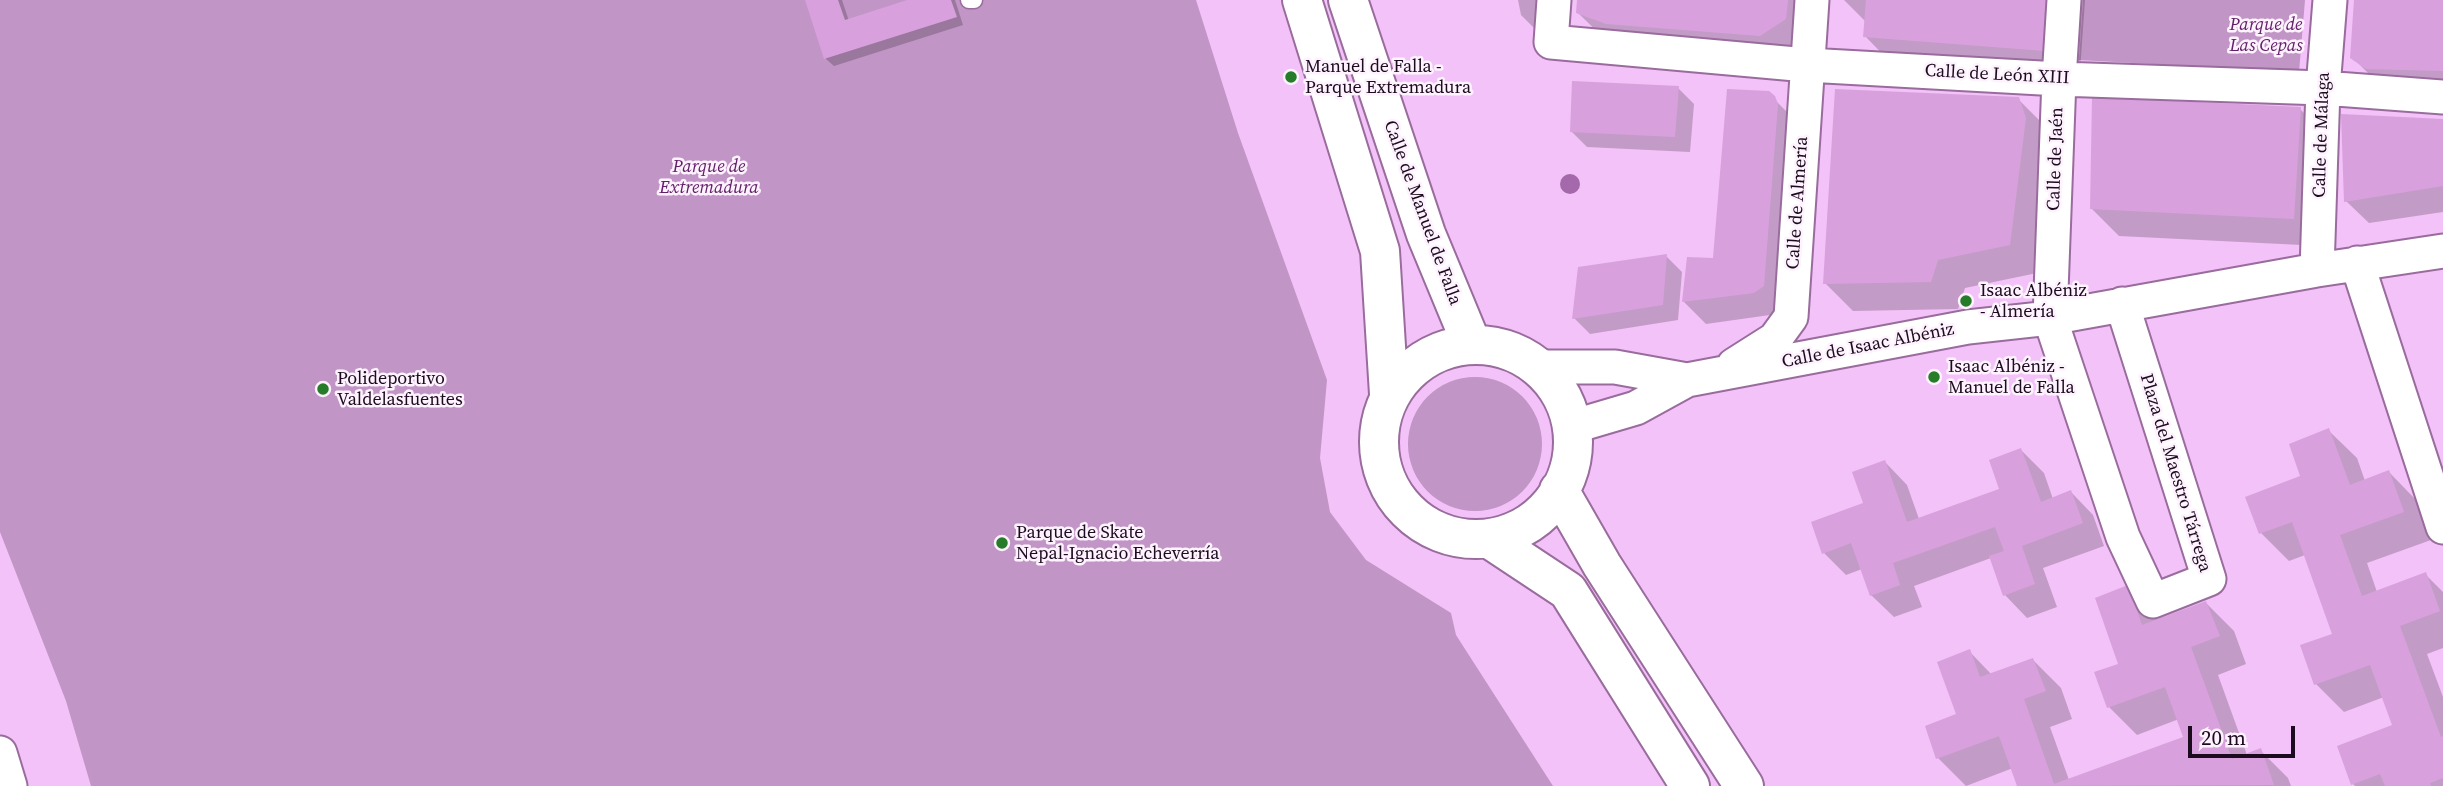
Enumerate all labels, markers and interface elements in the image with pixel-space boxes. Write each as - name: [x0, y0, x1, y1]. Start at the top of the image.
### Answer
- park label: Parque de Las Cepas: [2229, 14, 2303, 56]
- place label: Manuel de Falla - Parque Extremadura: [1305, 56, 1471, 98]
- street label: Calle de León XIII: [1924, 60, 2070, 90]
- marker: Manuel de Falla - Parque Extremadura: [1283, 69, 1299, 85]
- street label: Calle de Málaga: [2309, 72, 2335, 198]
- street label: Calle de Jaén: [2043, 107, 2069, 211]
- street label: Calle de Manuel de Falla: [1379, 118, 1465, 308]
- street label: Calle de Almería: [1783, 136, 1813, 270]
- park label: Parque de Extremadura: [659, 156, 759, 198]
- place label: Isaac Albéniz - Almería: [1980, 280, 2087, 322]
- marker: Isaac Albéniz - Almería: [1958, 293, 1974, 309]
- street label: Calle de Isaac Albéniz: [1780, 319, 1956, 373]
- place label: Isaac Albéniz - Manuel de Falla: [1948, 356, 2075, 398]
- place label: Polideportivo Valdelasfuentes: [337, 368, 463, 410]
- marker: Isaac Albéniz - Manuel de Falla: [1926, 369, 1942, 385]
- street label: Plaza del Maestro Tárrega: [2135, 371, 2215, 575]
- marker: Polideportivo Valdelasfuentes: [315, 381, 331, 397]
- place label: Parque de Skate Nepal-Ignacio Echeverría: [1016, 522, 1220, 564]
- marker: Parque de Skate Nepal-Ignacio Echeverría: [994, 535, 1010, 551]
- scale bar: [2191, 712, 2298, 756]
- text: 20 m: [2201, 723, 2246, 752]

